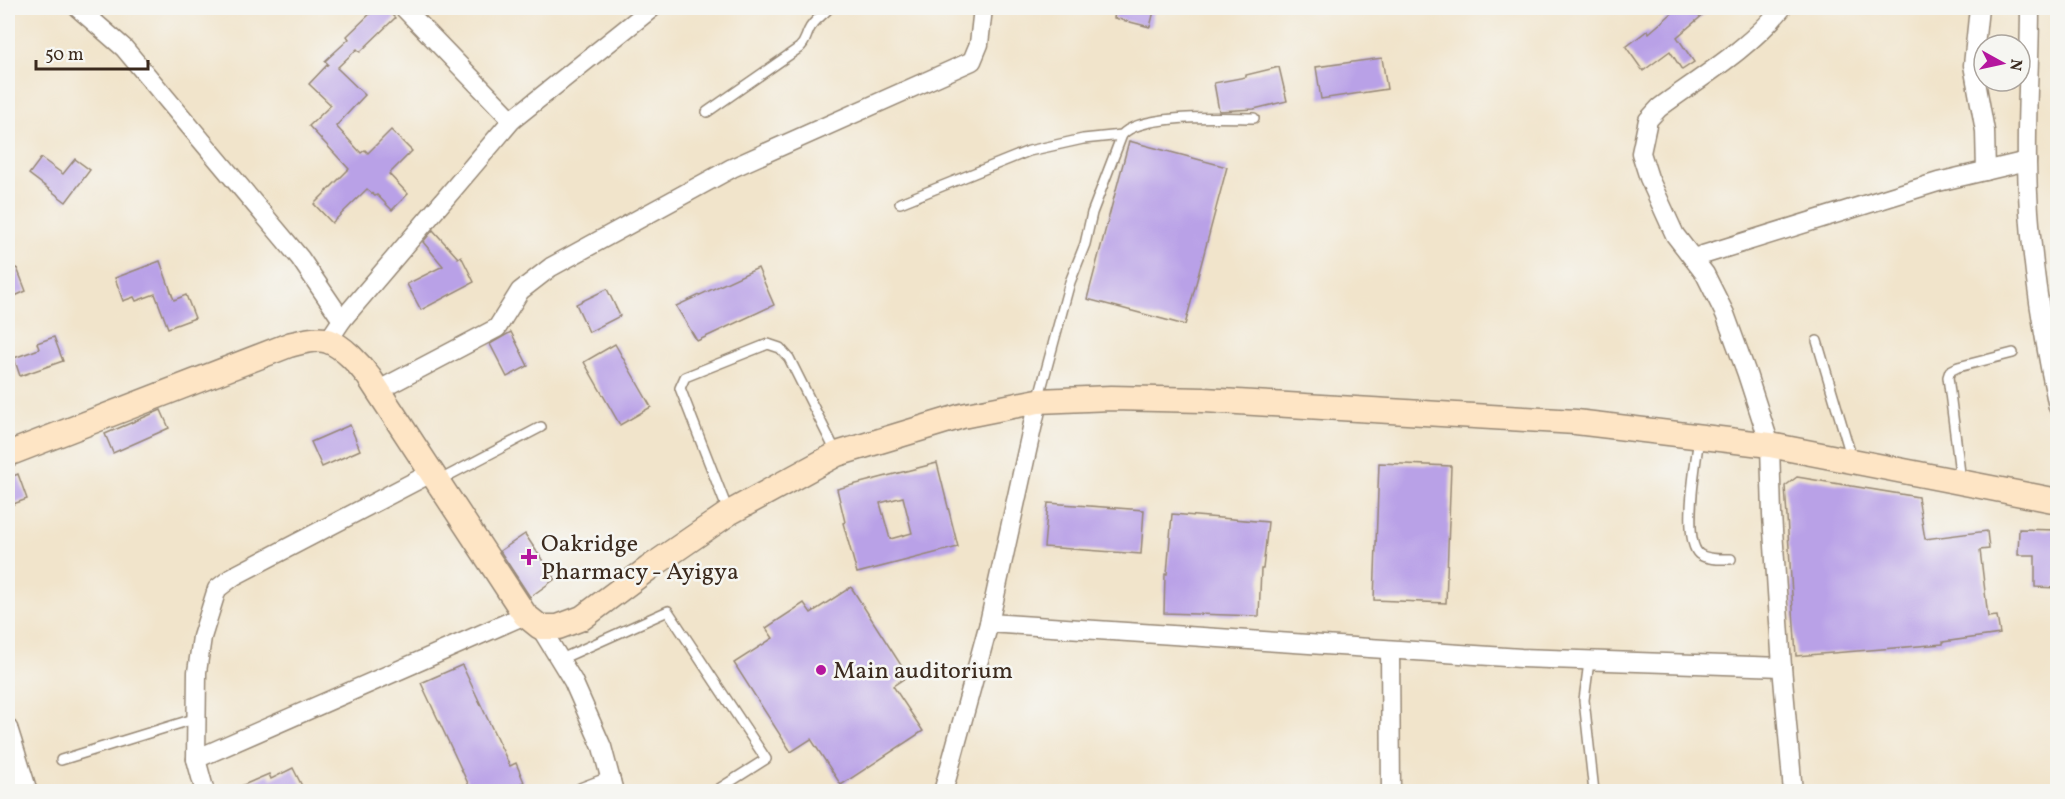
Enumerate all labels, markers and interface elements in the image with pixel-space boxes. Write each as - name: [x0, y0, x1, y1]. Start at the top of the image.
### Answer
- scale bar: [36, 33, 148, 71]
- north arrow: [1972, 33, 2032, 93]
- text: 50 m: [45, 43, 84, 68]
- text: N: [2003, 58, 2027, 72]
- place label: Oakridge Pharmacy - Ayigya: [541, 528, 739, 590]
- marker: Oakridge Pharmacy - Ayigya: [522, 550, 536, 564]
- place label: Main auditorium: [833, 655, 1013, 689]
- marker: Main auditorium: [814, 663, 828, 677]

